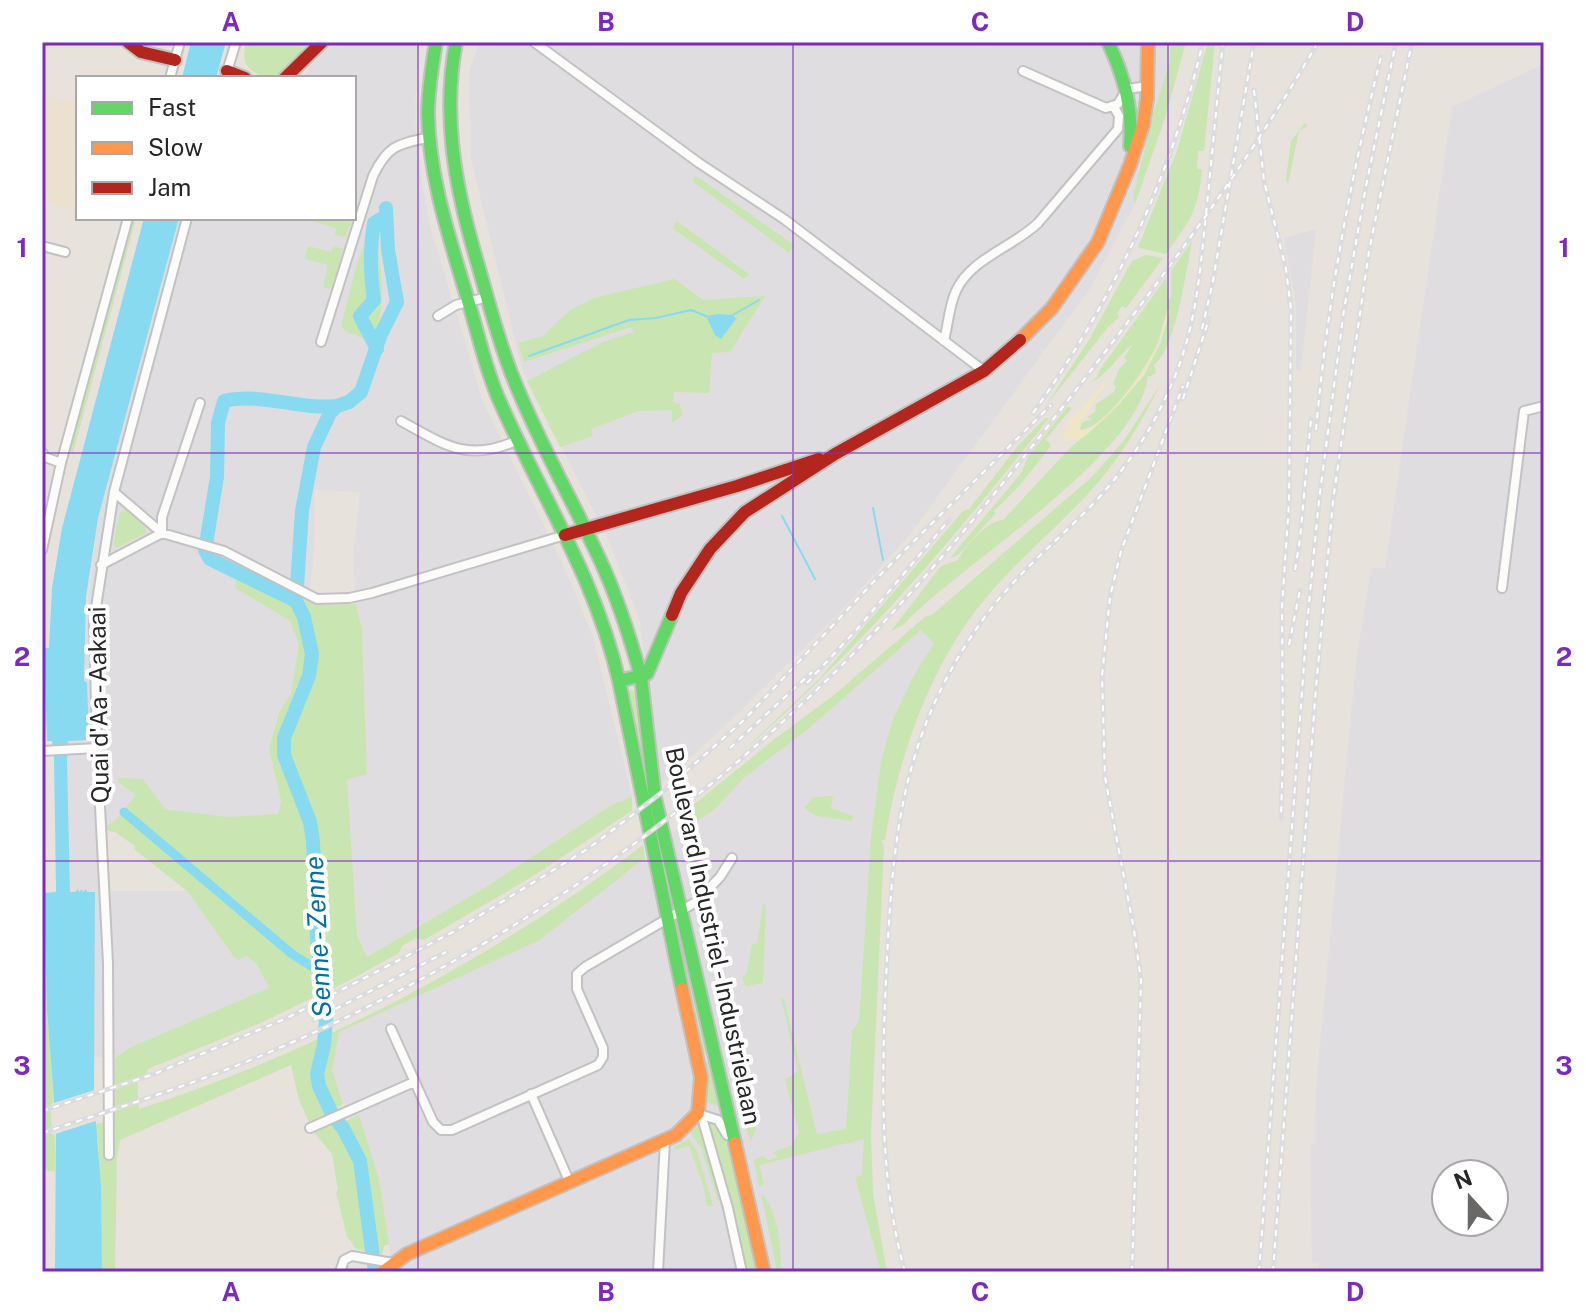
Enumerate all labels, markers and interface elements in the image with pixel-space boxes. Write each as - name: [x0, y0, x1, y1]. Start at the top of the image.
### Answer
- text: A: [222, 6, 241, 37]
- text: B: [597, 6, 615, 37]
- text: C: [971, 6, 989, 37]
- text: D: [1346, 6, 1364, 37]
- legend: [76, 76, 356, 220]
- text: Fast: [148, 93, 196, 121]
- text: Slow: [148, 133, 203, 161]
- text: Jam: [148, 173, 191, 201]
- text: 1: [16, 232, 28, 263]
- text: 1: [1558, 232, 1570, 263]
- street label: Quai d'Aa - Aakaai: [82, 606, 114, 804]
- text: 2: [14, 641, 30, 672]
- text: 2: [1556, 641, 1572, 672]
- street label: Boulevard Industriel - Industrielaan: [660, 745, 768, 1127]
- water label: Senne - Zenne: [298, 855, 337, 1019]
- text: 3: [13, 1050, 31, 1081]
- text: 3: [1555, 1050, 1573, 1081]
- north arrow: [1430, 1158, 1510, 1238]
- text: N: [1450, 1164, 1476, 1195]
- text: A: [222, 1276, 241, 1307]
- text: B: [597, 1276, 615, 1307]
- text: C: [971, 1276, 989, 1307]
- text: D: [1346, 1276, 1364, 1307]

